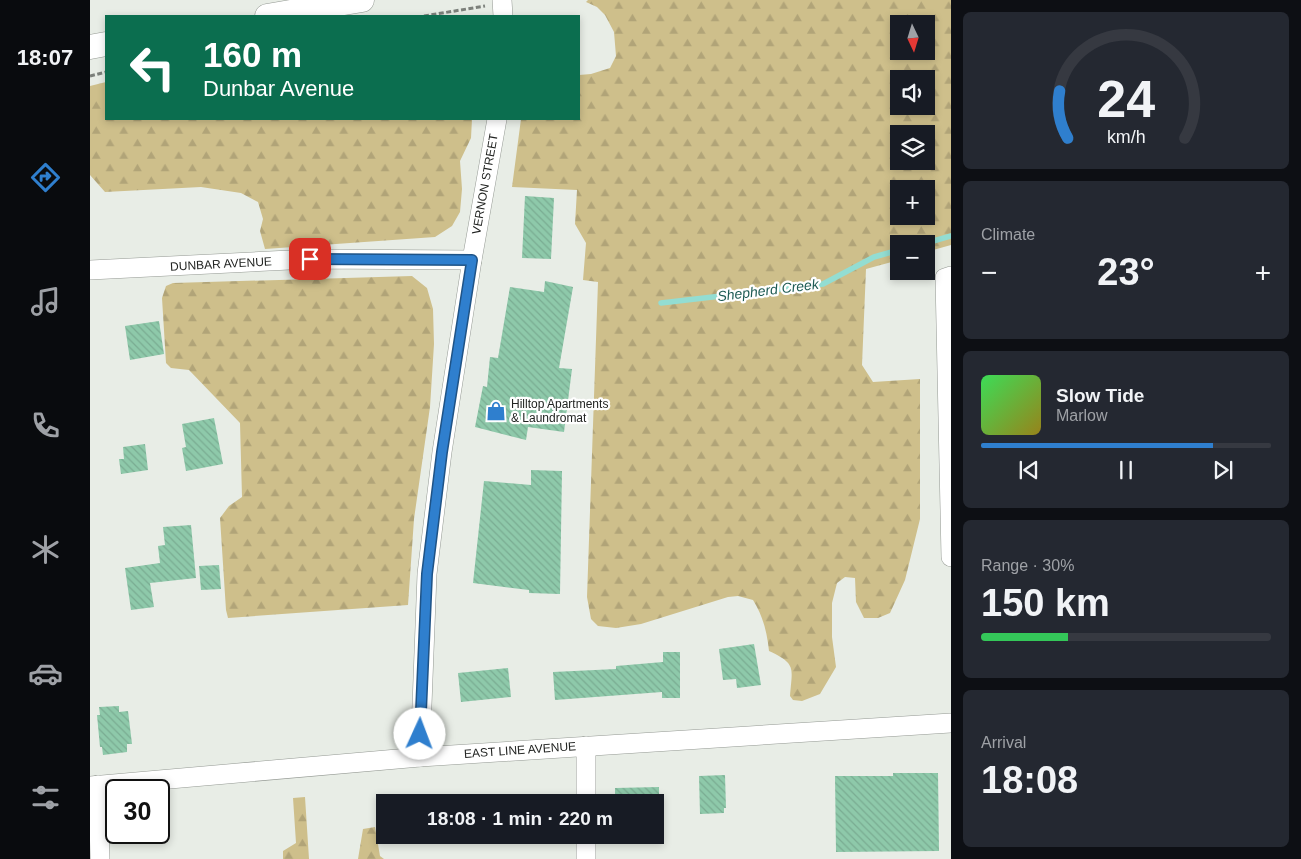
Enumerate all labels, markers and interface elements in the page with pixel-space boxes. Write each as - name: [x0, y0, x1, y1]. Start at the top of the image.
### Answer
- north arrow: [890, 15, 935, 60]
- map controls: [890, 15, 935, 280]
- icon: left: [120, 35, 185, 100]
- text: 160 m: [203, 35, 302, 74]
- text: 18:07: [17, 45, 73, 70]
- button: sound: [890, 70, 935, 115]
- text: 24: [1097, 70, 1155, 128]
- text: Dunbar Avenue: [203, 76, 354, 101]
- button: layers: [890, 125, 935, 170]
- text: km/h: [1107, 127, 1145, 147]
- street label: VERNON STREET: [469, 132, 501, 235]
- icon: directions: [28, 160, 63, 195]
- button: +: [890, 180, 935, 225]
- text: Climate: [981, 226, 1035, 243]
- button: −: [890, 235, 935, 280]
- pin: [289, 238, 331, 280]
- icon: arrive: [296, 245, 324, 273]
- text: 23°: [1097, 251, 1155, 293]
- street label: DUNBAR AVENUE: [170, 254, 272, 274]
- text: −: [981, 257, 997, 288]
- text: +: [1255, 257, 1271, 288]
- water label: Shepherd Creek: [716, 276, 821, 304]
- icon: music: [28, 284, 63, 319]
- text: Slow Tide: [1056, 385, 1144, 406]
- place label: Hilltop Apartments & Laundromat: [511, 397, 608, 425]
- shop icon: Hilltop Apartments & Laundromat: [485, 400, 507, 422]
- text: Marlow: [1056, 407, 1108, 424]
- icon: phone: [28, 408, 63, 443]
- icon: previous: [1015, 456, 1043, 484]
- icon: pause: [1112, 456, 1140, 484]
- icon: next: [1209, 456, 1237, 484]
- icon: climate: [28, 532, 63, 567]
- text: Range · 30%: [981, 557, 1074, 574]
- text: 150 km: [981, 582, 1110, 624]
- icon: car: [28, 656, 63, 691]
- position arrow: [393, 707, 445, 759]
- text: Arrival: [981, 734, 1026, 751]
- street label: EAST LINE AVENUE: [464, 739, 576, 761]
- text: 18:08: [981, 759, 1078, 801]
- speed limit sign: 30: [105, 779, 170, 844]
- icon: filters: [28, 780, 63, 815]
- text: 18:08 · 1 min · 220 m: [427, 808, 613, 829]

